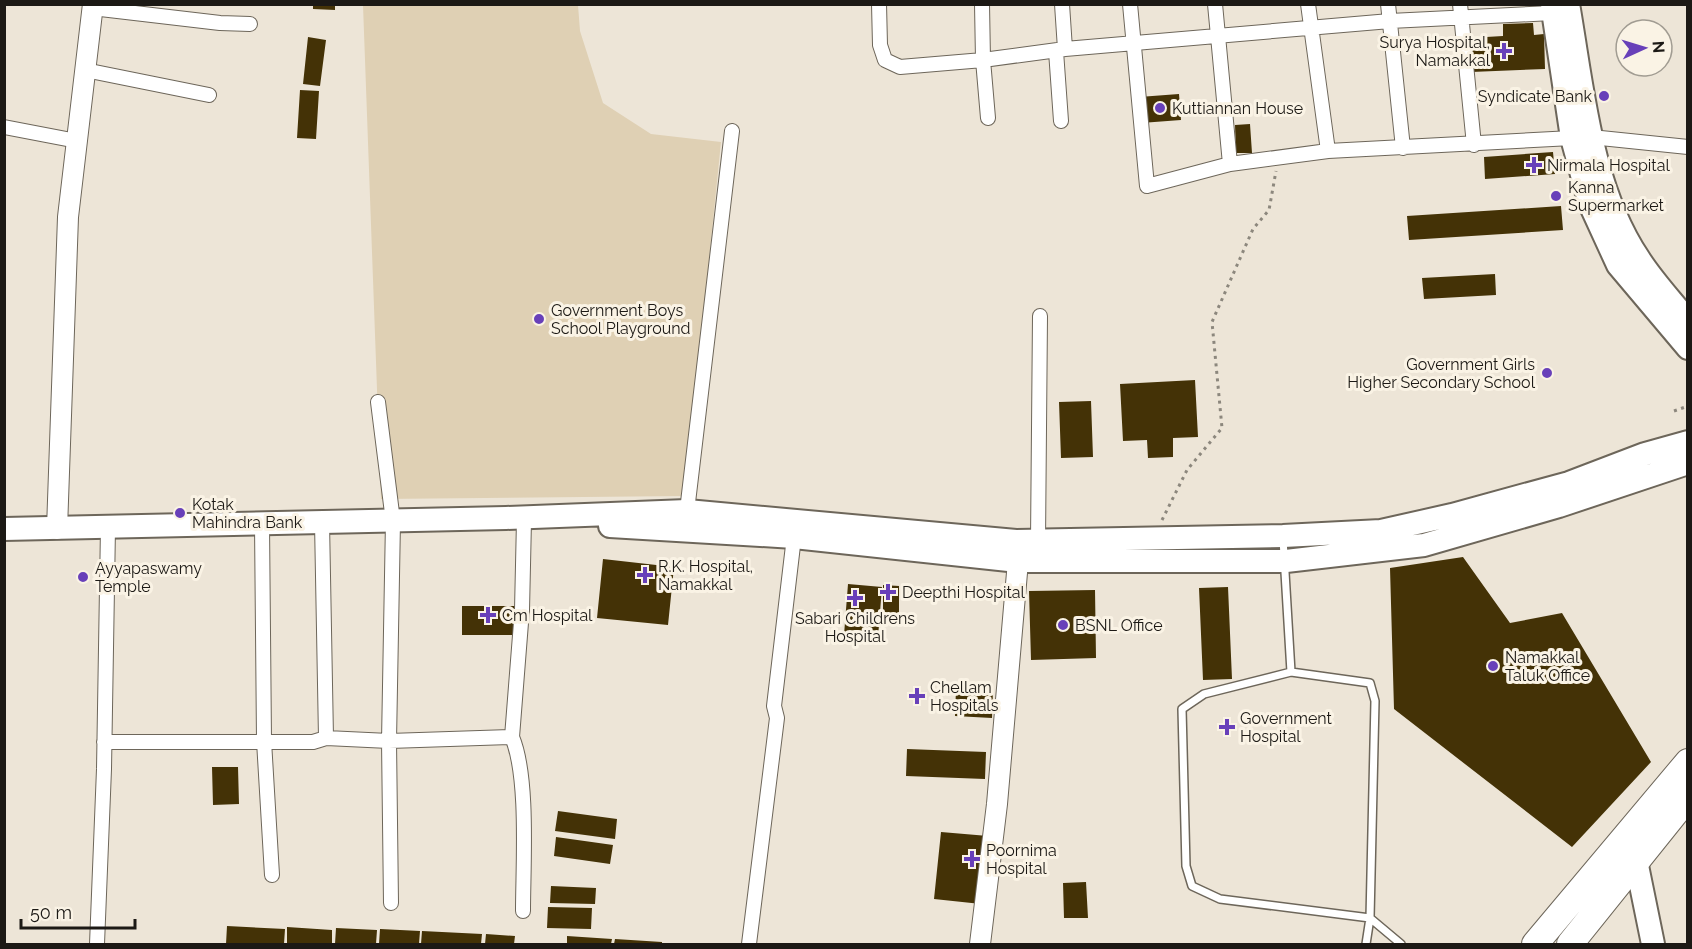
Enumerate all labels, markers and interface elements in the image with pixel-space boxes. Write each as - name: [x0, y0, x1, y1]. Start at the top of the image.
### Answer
- north arrow: [1614, 18, 1674, 78]
- place label: Surya Hospital, Namakkal: [1380, 33, 1491, 70]
- text: N: [1649, 40, 1668, 54]
- marker: Surya Hospital, Namakkal: [1495, 42, 1513, 60]
- place label: Syndicate Bank: [1478, 87, 1593, 106]
- marker: Syndicate Bank: [1597, 89, 1611, 103]
- place label: Kuttiannan House: [1172, 99, 1303, 118]
- marker: Kuttiannan House: [1153, 101, 1167, 115]
- marker: Nirmala Hospital: [1525, 156, 1543, 174]
- place label: Nirmala Hospital: [1547, 156, 1670, 175]
- place label: Kanna Supermarket: [1568, 178, 1665, 215]
- marker: Kanna Supermarket: [1549, 189, 1563, 203]
- place label: Government Boys School Playground: [551, 301, 691, 338]
- marker: Government Boys School Playground: [532, 312, 546, 326]
- place label: Government Girls Higher Secondary School: [1347, 355, 1536, 392]
- marker: Government Girls Higher Secondary School: [1540, 366, 1554, 380]
- place label: Kotak Mahindra Bank: [192, 495, 303, 532]
- marker: Kotak Mahindra Bank: [173, 506, 187, 520]
- place label: R.K. Hospital, Namakkal: [658, 557, 753, 594]
- place label: Ayyapaswamy Temple: [95, 559, 202, 596]
- marker: R.K. Hospital, Namakkal: [636, 566, 654, 584]
- marker: Ayyapaswamy Temple: [76, 570, 90, 584]
- marker: Deepthi Hospital: [879, 583, 897, 601]
- place label: Deepthi Hospital: [902, 583, 1026, 602]
- marker: Sabari Childrens Hospital: [846, 589, 864, 607]
- marker: Cm Hospital: [479, 606, 497, 624]
- place label: Cm Hospital: [502, 606, 593, 625]
- place label: Sabari Childrens Hospital: [795, 609, 915, 646]
- place label: BSNL Office: [1075, 616, 1163, 635]
- marker: BSNL Office: [1056, 618, 1070, 632]
- place label: Namakkal Taluk Office: [1505, 648, 1590, 685]
- marker: Namakkal Taluk Office: [1486, 659, 1500, 673]
- place label: Chellam Hospitals: [930, 678, 999, 715]
- marker: Chellam Hospitals: [908, 687, 926, 705]
- place label: Government Hospital: [1240, 709, 1333, 746]
- marker: Government Hospital: [1218, 718, 1236, 736]
- place label: Poornima Hospital: [986, 841, 1057, 878]
- marker: Poornima Hospital: [963, 850, 981, 868]
- scale bar: [21, 892, 135, 930]
- text: 50 m: [30, 902, 72, 923]

